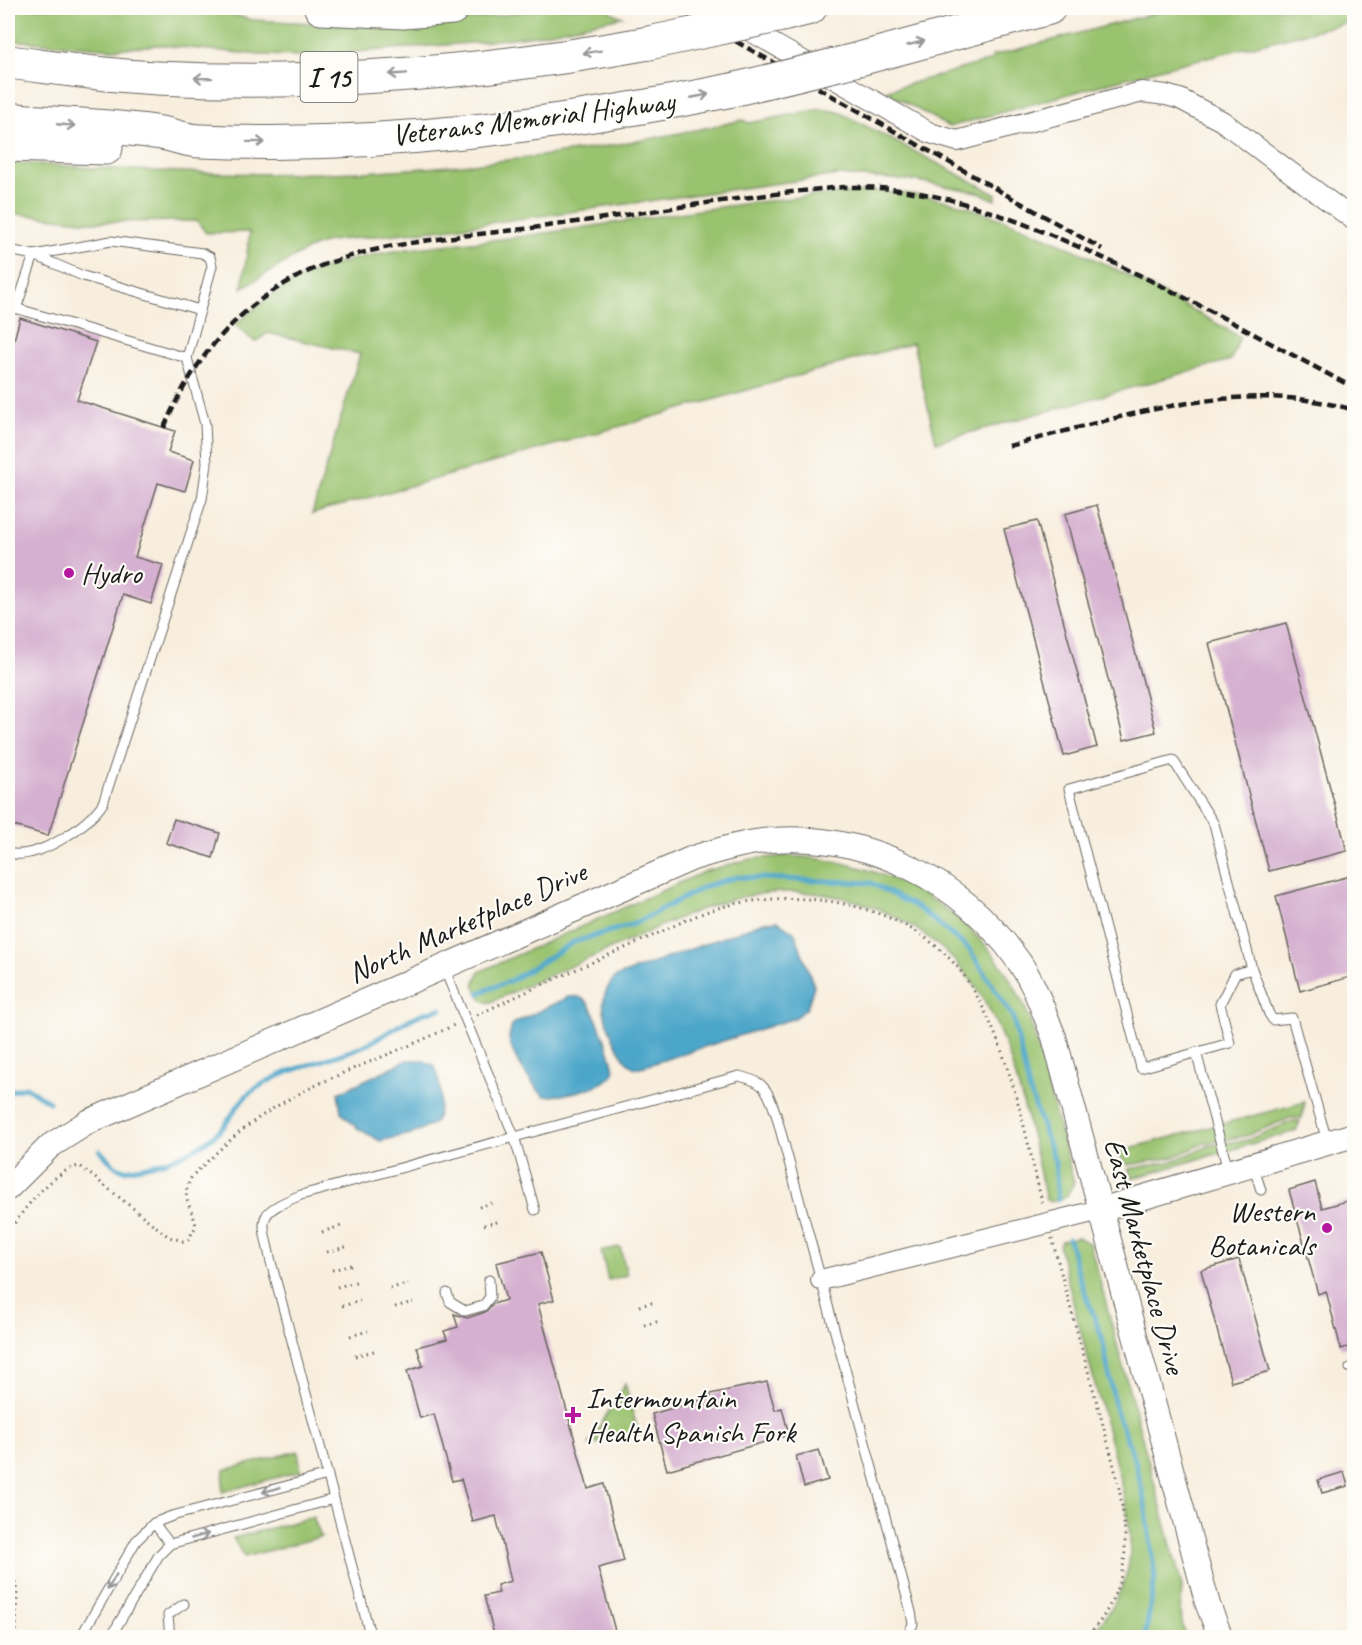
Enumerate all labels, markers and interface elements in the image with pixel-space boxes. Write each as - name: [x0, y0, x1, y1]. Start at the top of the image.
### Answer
- one-way arrow: [906, 37, 925, 49]
- one-way arrow: [582, 47, 602, 58]
- road number: I 15: [300, 52, 358, 102]
- one-way arrow: [388, 69, 408, 80]
- one-way arrow: [194, 73, 214, 84]
- street label: Veterans Memorial Highway: [390, 82, 678, 154]
- one-way arrow: [689, 90, 709, 101]
- one-way arrow: [55, 120, 75, 131]
- one-way arrow: [245, 136, 265, 148]
- place label: Hydro: [81, 554, 143, 592]
- marker: Hydro: [62, 566, 76, 580]
- street label: North Marketplace Drive: [342, 852, 594, 992]
- street label: East Marketplace Drive: [1095, 1134, 1195, 1380]
- place label: Western Botanicals: [1208, 1192, 1318, 1264]
- marker: Western Botanicals: [1320, 1221, 1334, 1235]
- place label: Intermountain Health Spanish Fork: [586, 1379, 797, 1451]
- marker: Intermountain Health Spanish Fork: [564, 1406, 582, 1424]
- one-way arrow: [262, 1485, 281, 1496]
- one-way arrow: [190, 1529, 209, 1541]
- one-way arrow: [106, 1573, 118, 1590]

